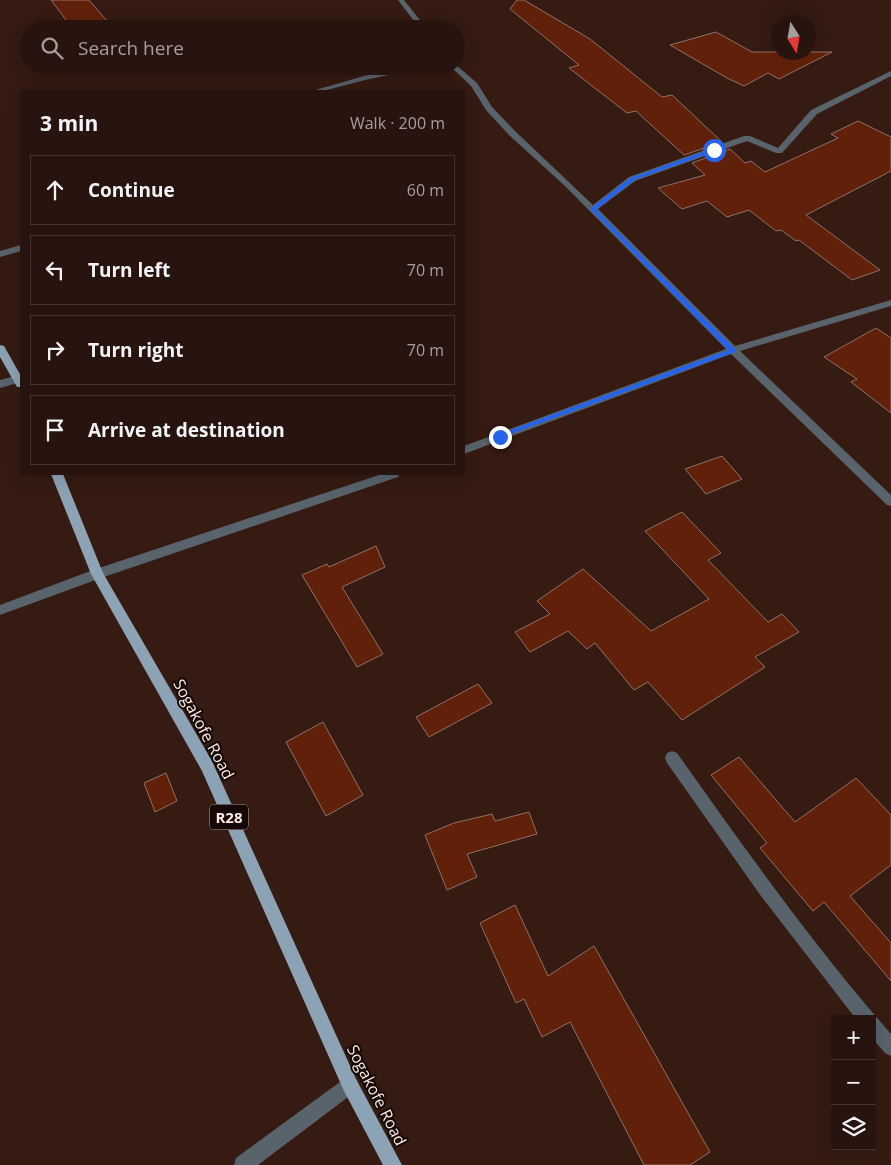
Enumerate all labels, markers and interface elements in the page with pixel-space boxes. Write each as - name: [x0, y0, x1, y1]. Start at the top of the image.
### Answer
- north arrow: [771, 15, 816, 60]
- search box: [20, 20, 465, 75]
- icon: search: [38, 34, 66, 62]
- text: Search here: [78, 35, 184, 61]
- text: 3 min: [40, 109, 98, 137]
- text: Walk · 200 m: [350, 112, 445, 134]
- route start: [703, 139, 726, 162]
- icon: ahead: [41, 176, 69, 204]
- text: Continue: [88, 177, 175, 203]
- text: 60 m: [407, 179, 444, 201]
- icon: left: [41, 256, 69, 284]
- text: Turn left: [88, 257, 170, 283]
- text: 70 m: [407, 259, 444, 281]
- icon: right: [41, 336, 69, 364]
- text: Turn right: [88, 337, 183, 363]
- text: 70 m: [407, 339, 444, 361]
- icon: arrive: [41, 416, 69, 444]
- text: Arrive at destination: [88, 417, 285, 443]
- route end: [489, 426, 512, 449]
- street label: Sogakofe Road: [168, 675, 240, 783]
- road number: R28: [210, 804, 248, 830]
- map controls: [831, 1015, 876, 1150]
- button: +: [831, 1015, 876, 1060]
- street label: Sogakofe Road: [342, 1041, 412, 1149]
- button: −: [831, 1060, 876, 1105]
- button: layers: [831, 1105, 876, 1150]

